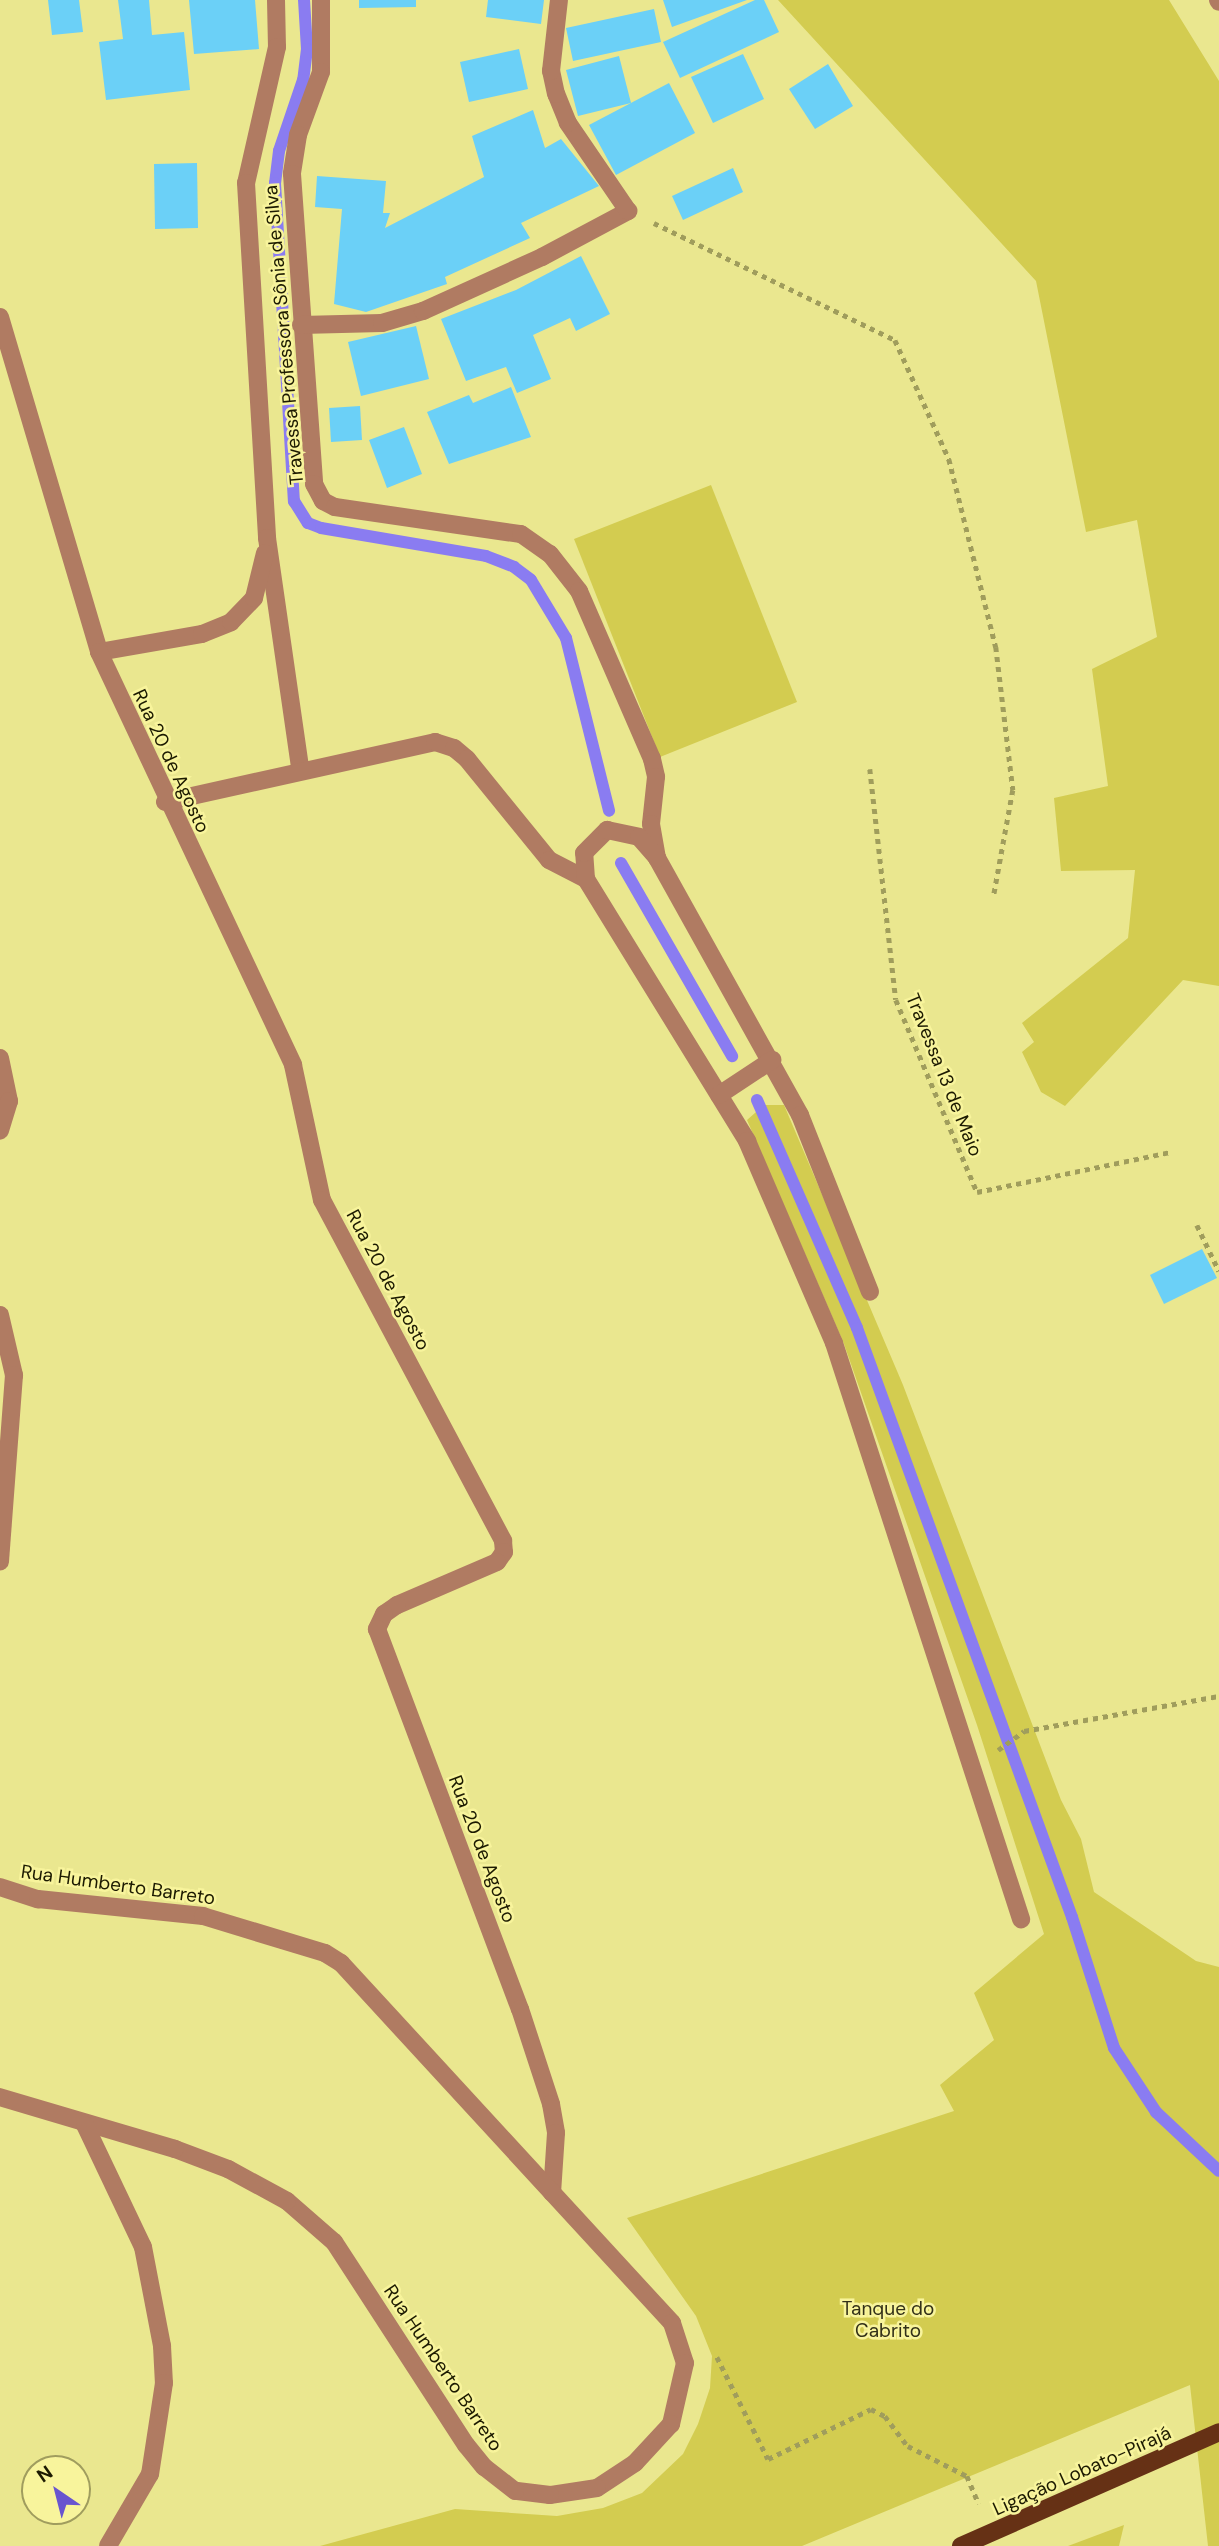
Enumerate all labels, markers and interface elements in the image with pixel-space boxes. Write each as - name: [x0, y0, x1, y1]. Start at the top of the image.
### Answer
- street label: Travessa Professora Sônia de Silva: [260, 184, 308, 486]
- street label: Rua 20 de Agosto: [128, 686, 214, 836]
- street label: Travessa 13 de Maio: [901, 990, 987, 1160]
- street label: Rua 20 de Agosto: [341, 1206, 435, 1354]
- street label: Rua 20 de Agosto: [443, 1772, 521, 1926]
- street label: Rua Humberto Barreto: [19, 1860, 217, 1910]
- street label: Rua Humberto Barreto: [379, 2280, 507, 2456]
- park label: Tanque do Cabrito: [842, 2298, 934, 2342]
- street label: Ligação Lobato-Pirajá: [989, 2421, 1175, 2521]
- north arrow: [21, 2455, 91, 2525]
- text: N: [32, 2460, 58, 2488]

